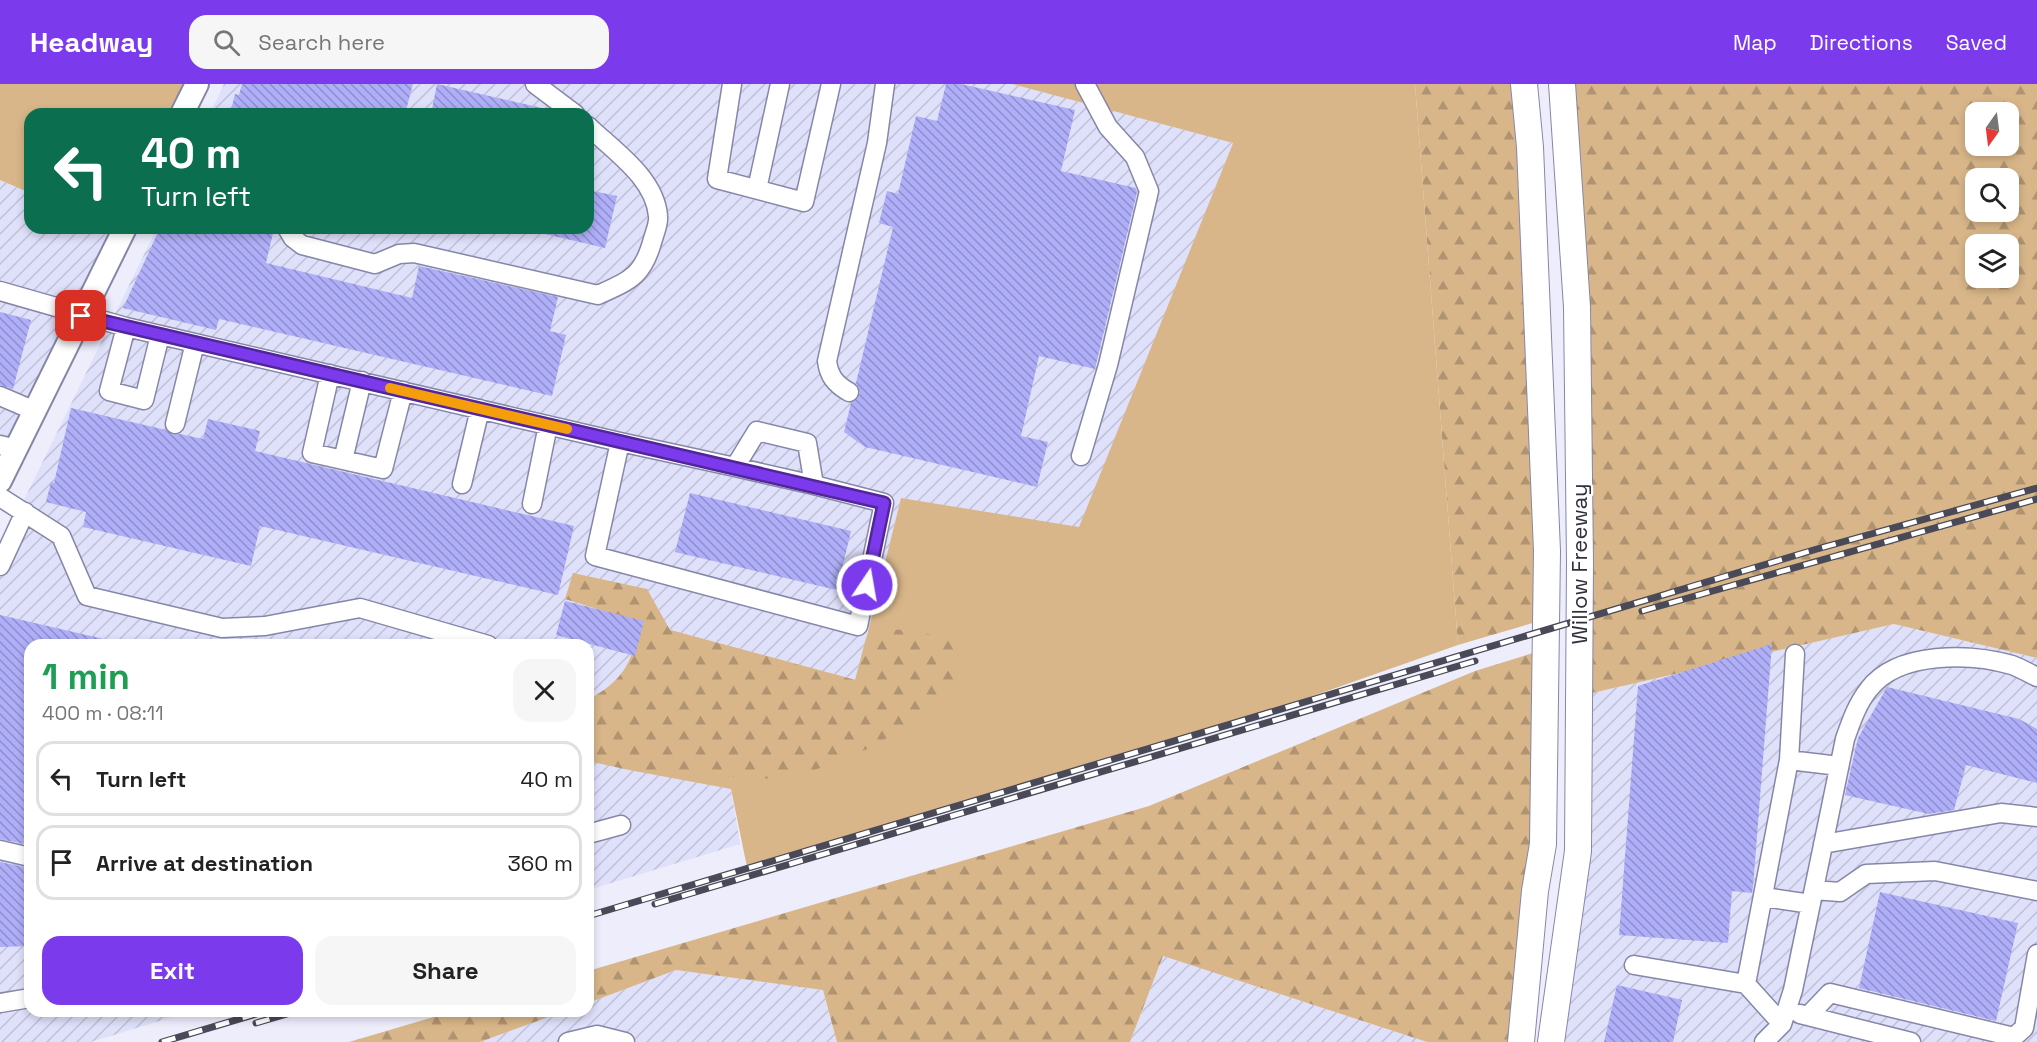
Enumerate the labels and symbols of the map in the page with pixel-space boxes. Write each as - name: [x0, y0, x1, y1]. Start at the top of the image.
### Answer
- north arrow: [1965, 102, 2019, 156]
- pin: [55, 290, 106, 341]
- street label: Willow Freeway: [1565, 484, 1593, 644]
- position arrow: [835, 553, 899, 617]

